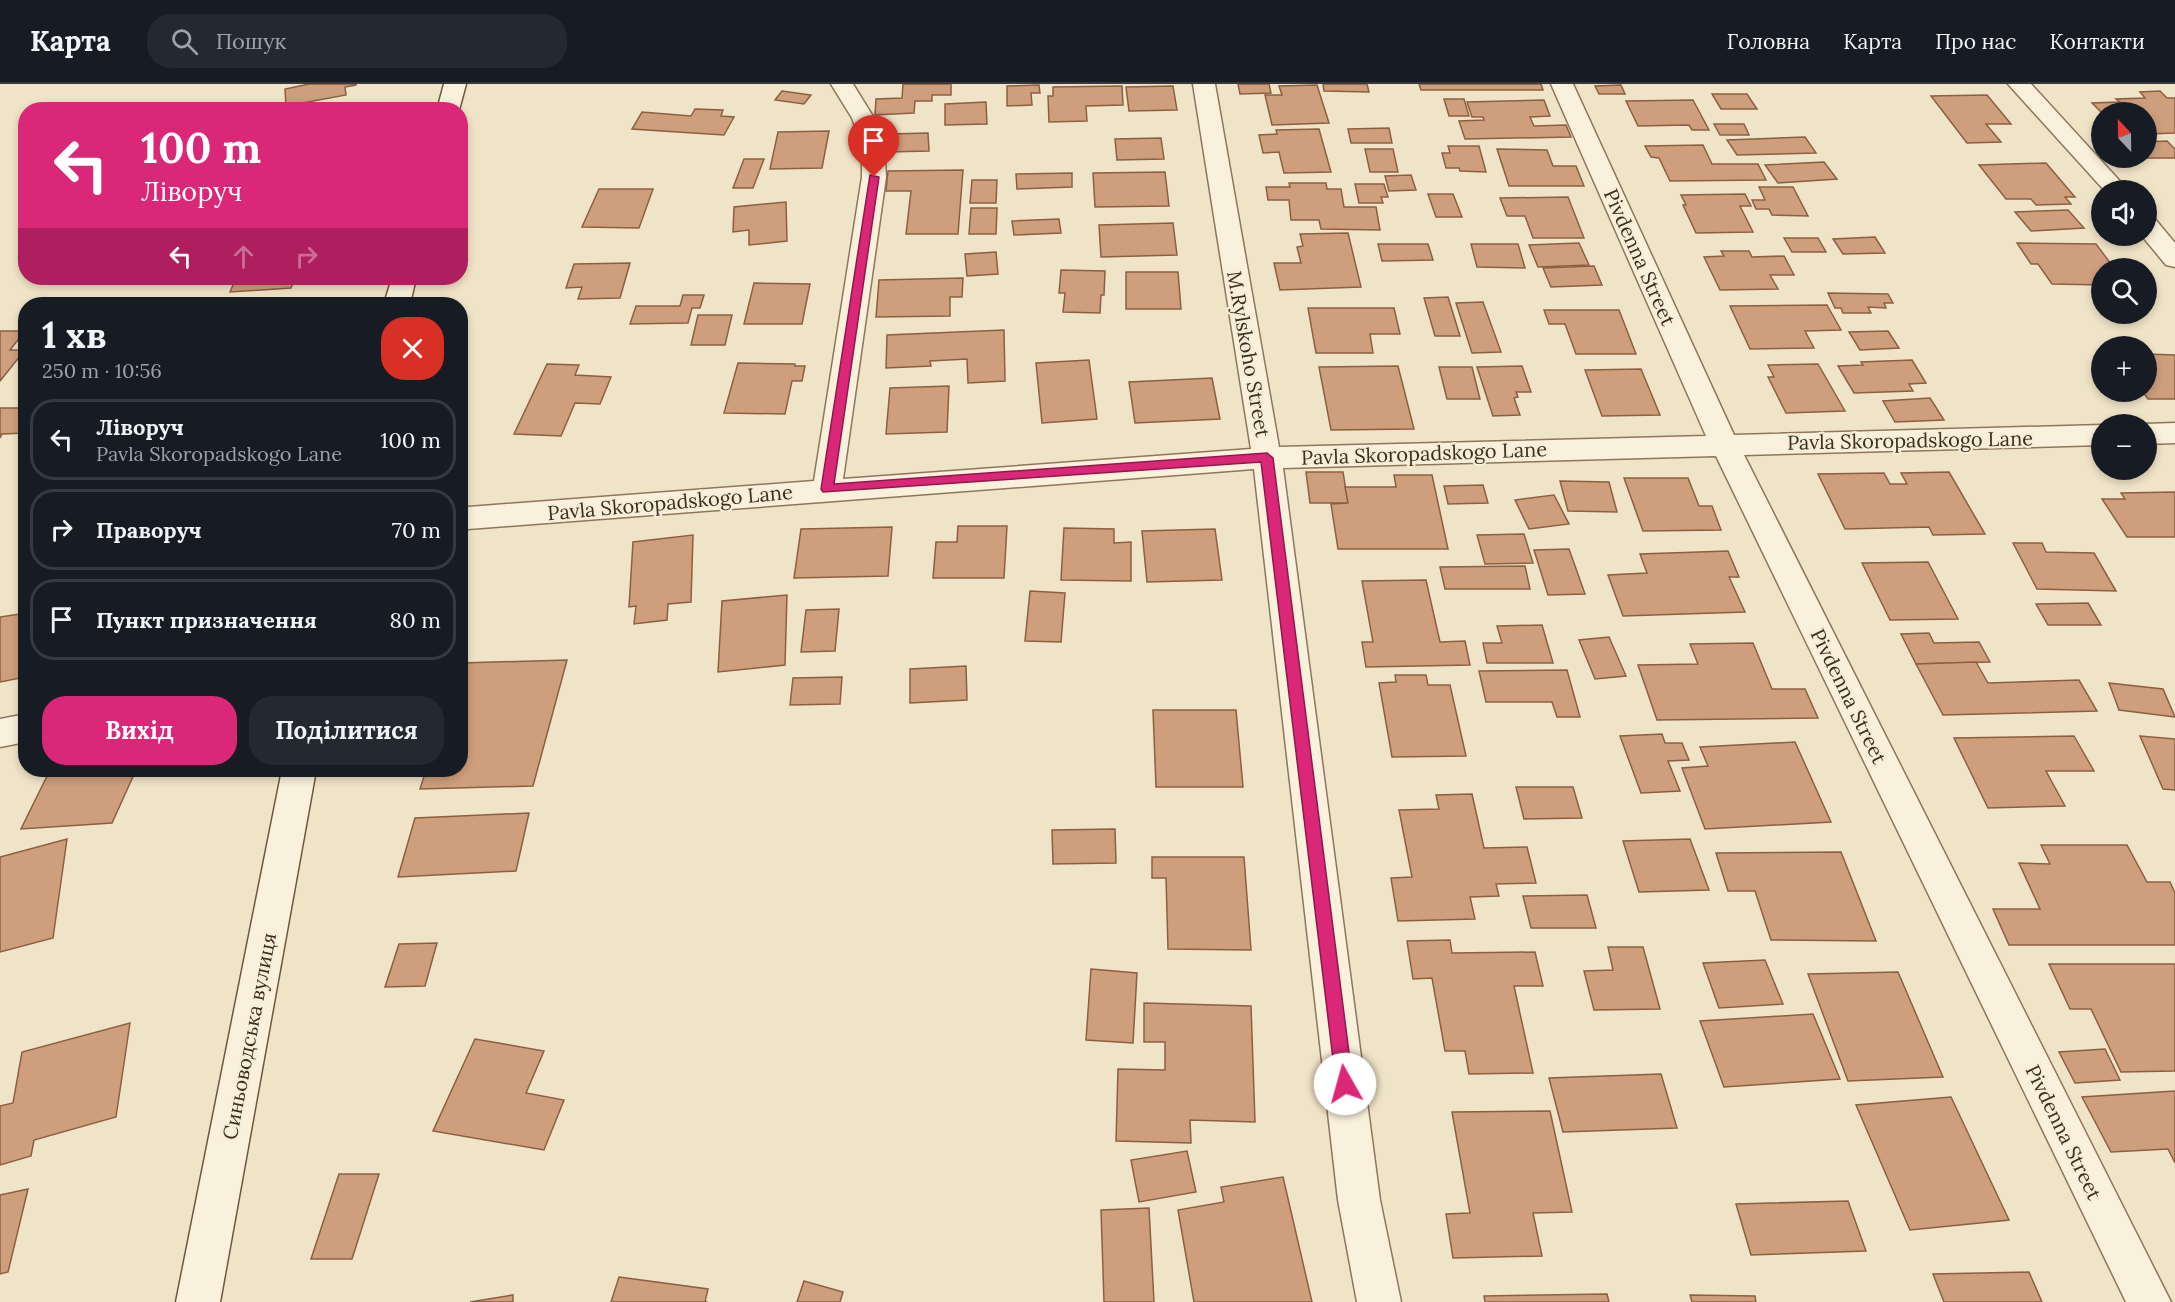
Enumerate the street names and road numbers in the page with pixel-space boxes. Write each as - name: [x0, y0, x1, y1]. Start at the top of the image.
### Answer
- street label: Pivdenna Street: [1599, 185, 1681, 330]
- street label: M.Rylskoho Street: [1222, 269, 1276, 440]
- street label: Pavla Skoropadskogo Lane: [1787, 425, 2033, 455]
- street label: Pavla Skoropadskogo Lane: [1301, 436, 1548, 470]
- street label: Pavla Skoropadskogo Lane: [546, 479, 794, 525]
- street label: Pivdenna Street: [1806, 624, 1893, 768]
- street label: Синьоводська вулиця: [217, 930, 281, 1142]
- street label: Pivdenna Street: [2021, 1060, 2108, 1204]

